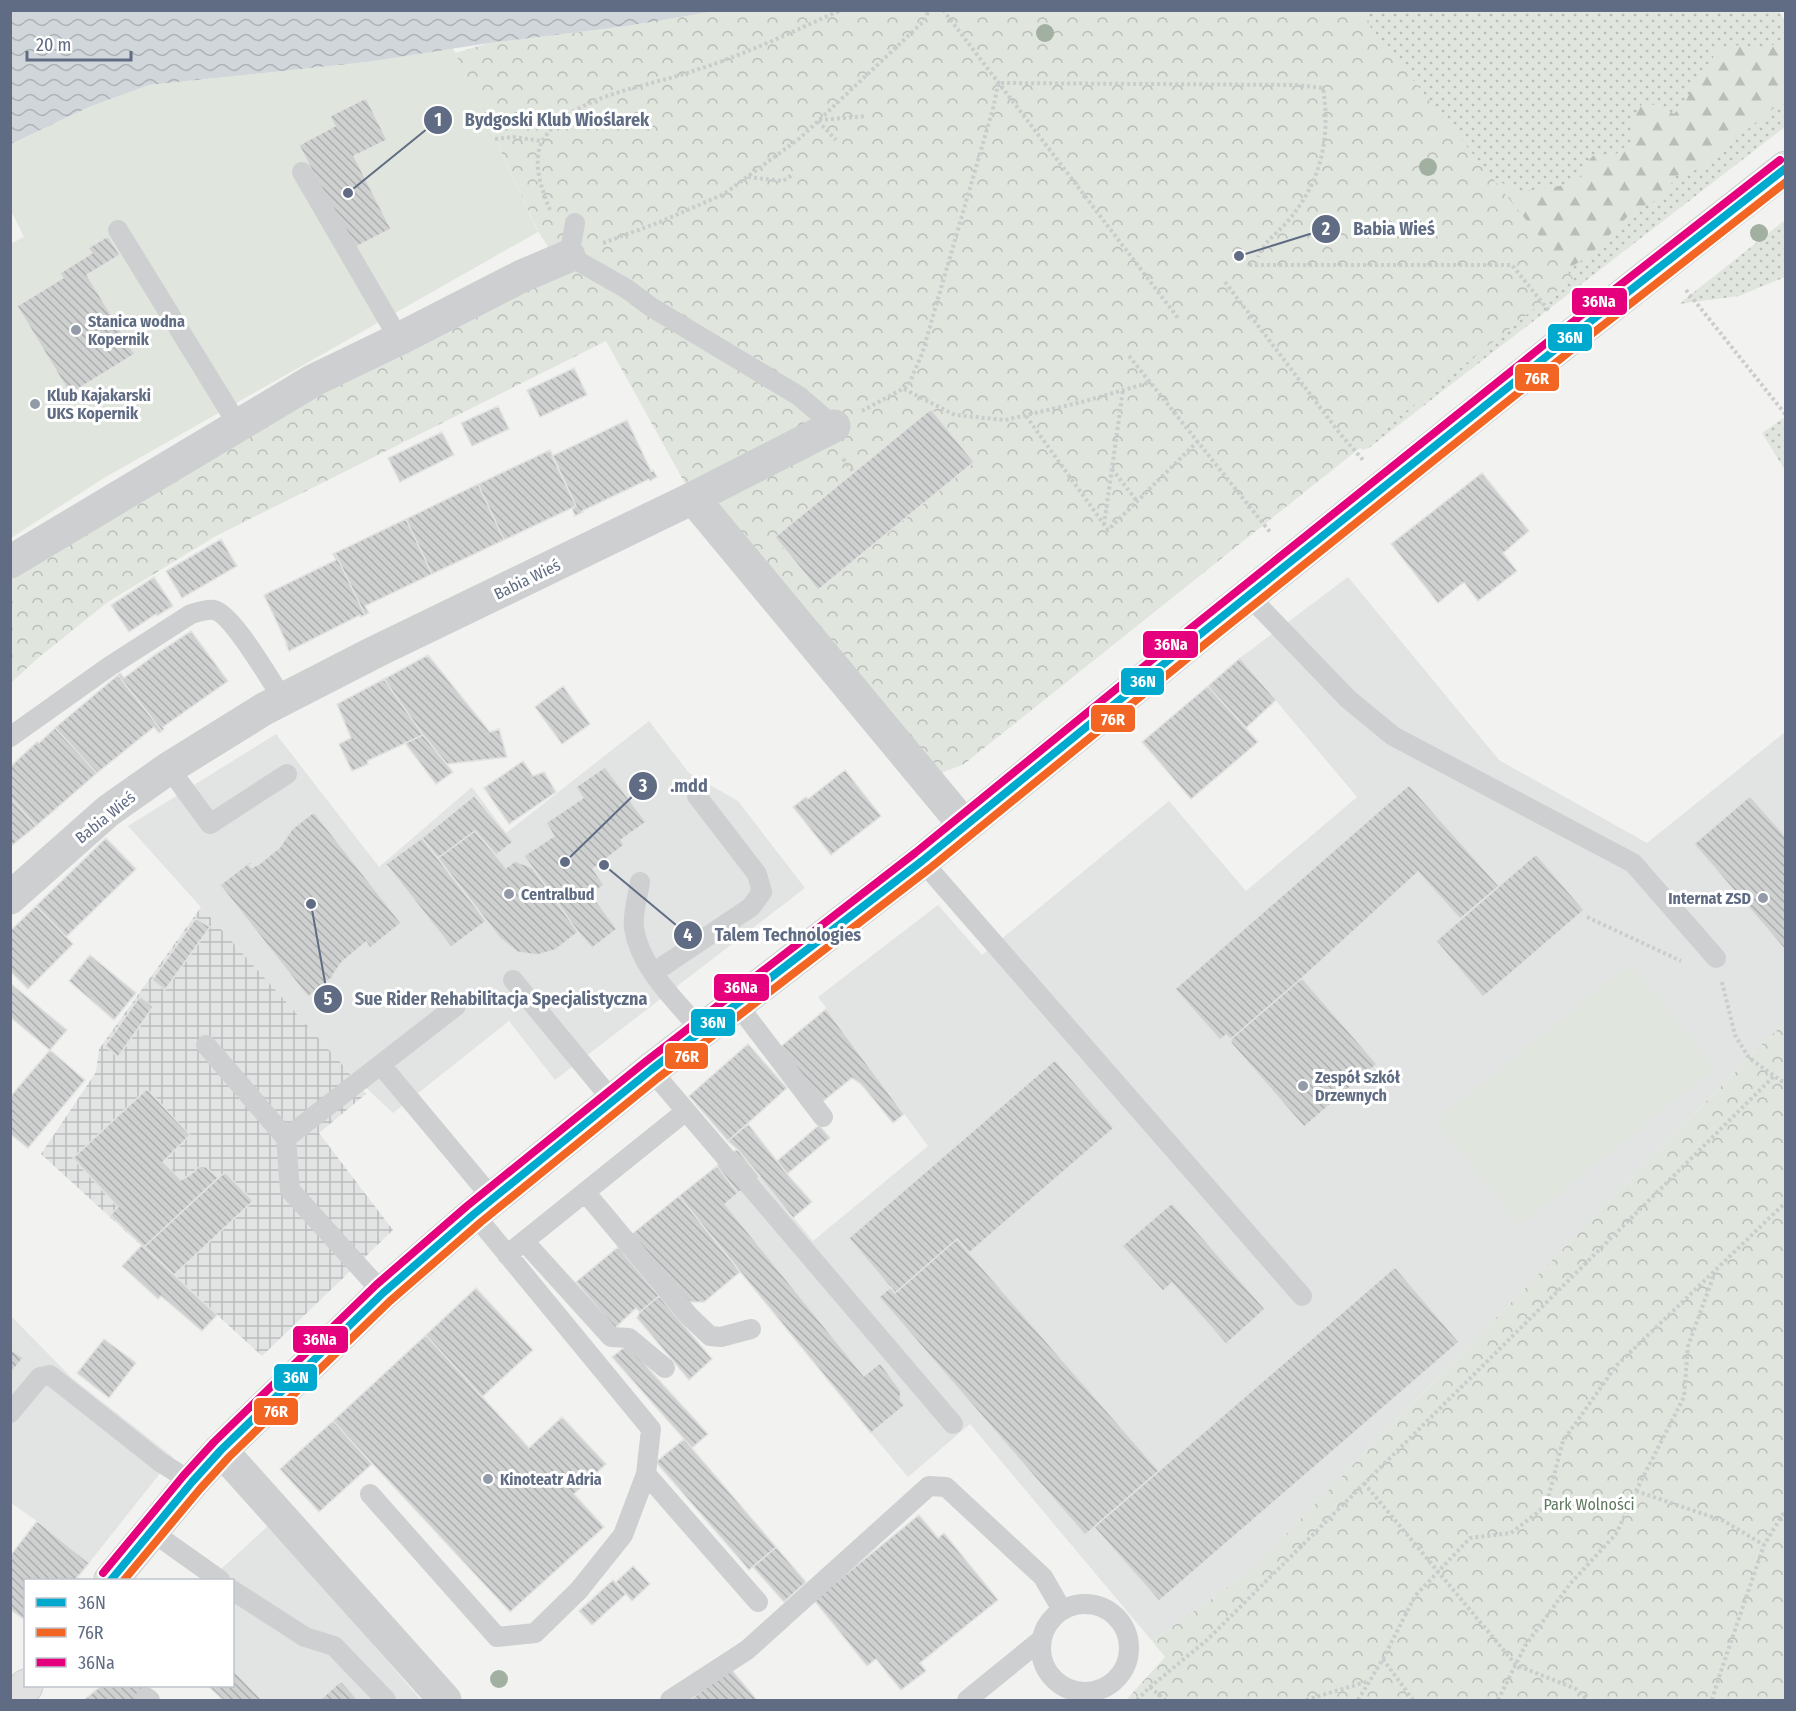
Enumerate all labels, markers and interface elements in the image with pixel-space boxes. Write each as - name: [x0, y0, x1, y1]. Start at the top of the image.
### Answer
- scale bar: [27, 24, 130, 62]
- text: 20 m: [36, 34, 71, 56]
- callout: Bydgoski Klub Wioślarek: [423, 102, 662, 138]
- text: 1: [434, 109, 442, 131]
- text: Bydgoski Klub Wioślarek: [465, 109, 650, 131]
- callout: Babia Wieś: [1311, 211, 1447, 247]
- text: 2: [1321, 218, 1330, 240]
- text: Babia Wieś: [1353, 218, 1435, 240]
- line badge: 36Na: [1571, 287, 1628, 316]
- text: 36Na: [1581, 292, 1616, 311]
- place label: Stanica wodna Kopernik: [88, 312, 185, 349]
- marker: Stanica wodna Kopernik: [69, 323, 83, 337]
- line badge: 36N: [1547, 323, 1593, 352]
- text: 36N: [1556, 328, 1583, 347]
- line badge: 76R: [1514, 363, 1560, 392]
- text: 76R: [1525, 369, 1550, 388]
- place label: Klub Kajakarski UKS Kopernik: [47, 386, 151, 423]
- marker: Klub Kajakarski UKS Kopernik: [28, 397, 42, 411]
- street label: Babia Wieś: [491, 555, 564, 604]
- line badge: 36Na: [1142, 630, 1199, 659]
- text: 36Na: [1153, 635, 1188, 654]
- line badge: 36N: [1120, 667, 1165, 696]
- text: 36N: [1129, 672, 1156, 691]
- line badge: 76R: [1090, 704, 1136, 733]
- text: 76R: [1101, 710, 1126, 729]
- callout: .mdd: [628, 768, 720, 804]
- text: 3: [638, 775, 648, 797]
- text: .mdd: [670, 775, 708, 797]
- street label: Babia Wieś: [72, 787, 139, 847]
- place label: Centralbud: [521, 885, 594, 904]
- marker: Centralbud: [502, 887, 516, 901]
- place label: Internat ZSD: [1668, 889, 1751, 908]
- marker: Internat ZSD: [1756, 891, 1770, 905]
- callout: Talem Technologies: [673, 917, 873, 953]
- text: 4: [683, 924, 693, 946]
- text: Talem Technologies: [715, 924, 861, 946]
- line badge: 36Na: [713, 973, 770, 1002]
- text: 36Na: [723, 978, 758, 997]
- callout: Sue Rider Rehabilitacja Specjalistyczna: [313, 981, 660, 1017]
- text: 5: [324, 988, 333, 1010]
- text: Sue Rider Rehabilitacja Specjalistyczna: [355, 988, 647, 1010]
- line badge: 36N: [690, 1008, 736, 1037]
- text: 36N: [699, 1013, 726, 1032]
- line badge: 76R: [664, 1042, 709, 1070]
- text: 76R: [675, 1047, 700, 1066]
- place label: Zespół Szkół Drzewnych: [1315, 1068, 1401, 1105]
- marker: Zespół Szkół Drzewnych: [1296, 1079, 1310, 1093]
- line badge: 36Na: [292, 1325, 349, 1354]
- text: 36Na: [302, 1330, 337, 1349]
- line badge: 36N: [273, 1363, 318, 1392]
- text: 36N: [282, 1368, 309, 1387]
- line badge: 76R: [253, 1397, 299, 1426]
- text: 76R: [264, 1402, 289, 1421]
- place label: Kinoteatr Adria: [500, 1470, 602, 1489]
- marker: Kinoteatr Adria: [481, 1472, 495, 1486]
- park label: Park Wolności: [1543, 1495, 1635, 1514]
- legend: [24, 1579, 234, 1687]
- text: 36N: [78, 1592, 106, 1614]
- text: 76R: [78, 1622, 104, 1644]
- text: 36Na: [78, 1652, 115, 1674]

